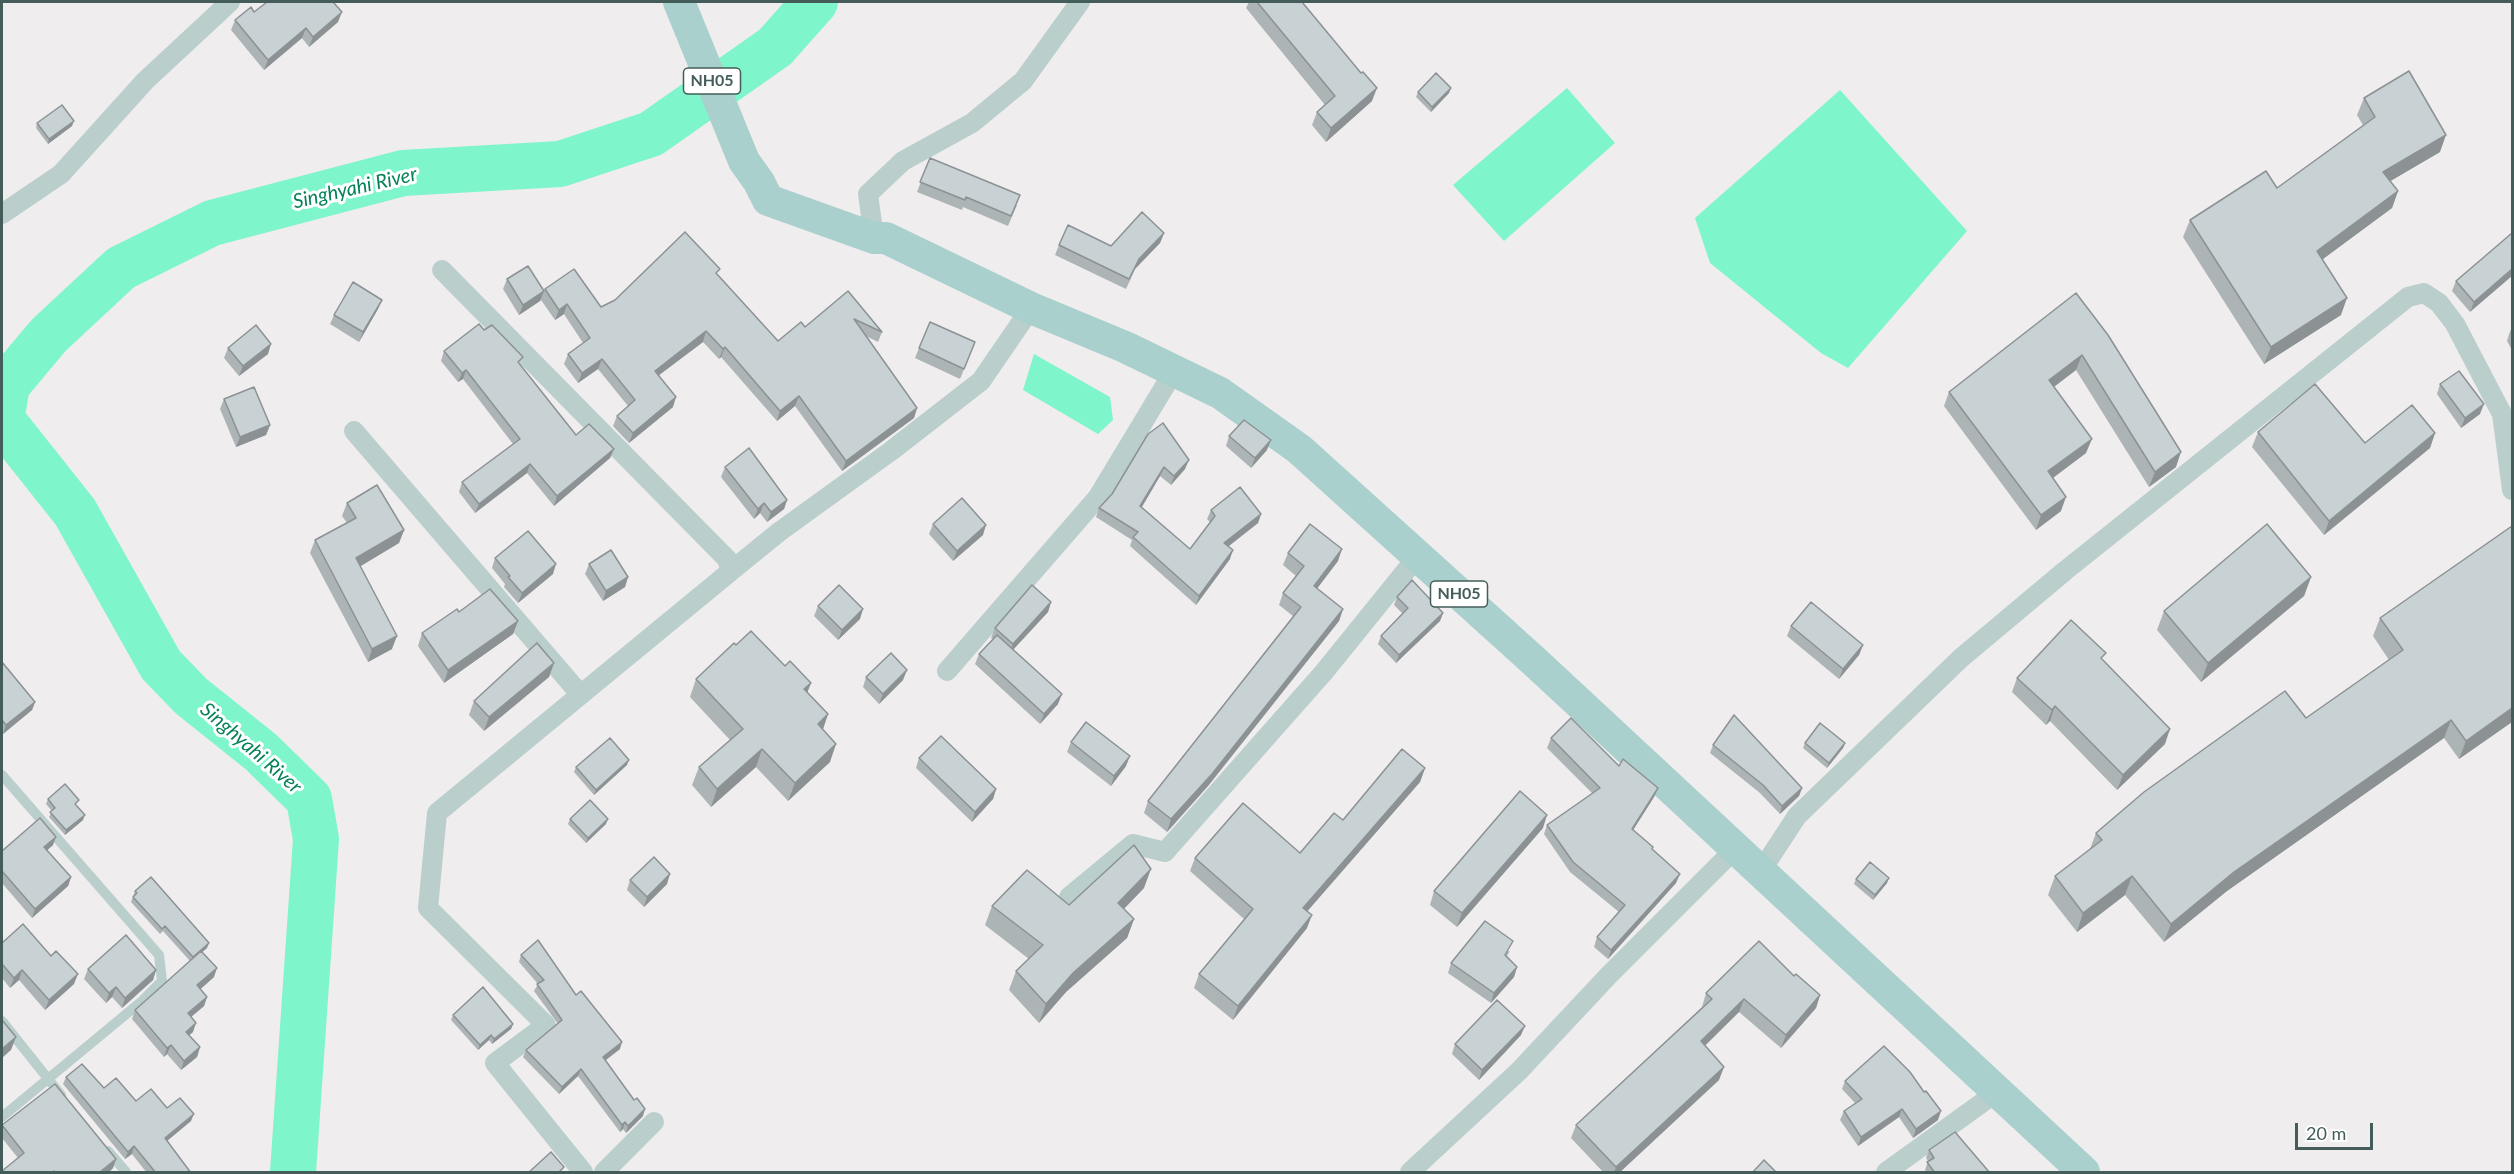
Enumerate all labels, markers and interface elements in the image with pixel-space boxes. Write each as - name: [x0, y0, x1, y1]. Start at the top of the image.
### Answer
- road number: NH05: [684, 68, 740, 94]
- water label: Singhyahi River: [291, 162, 419, 214]
- road number: NH05: [1430, 581, 1488, 607]
- water label: Singhyahi River: [195, 697, 307, 799]
- scale bar: [2298, 1111, 2376, 1149]
- text: 20 m: [2306, 1122, 2346, 1144]

